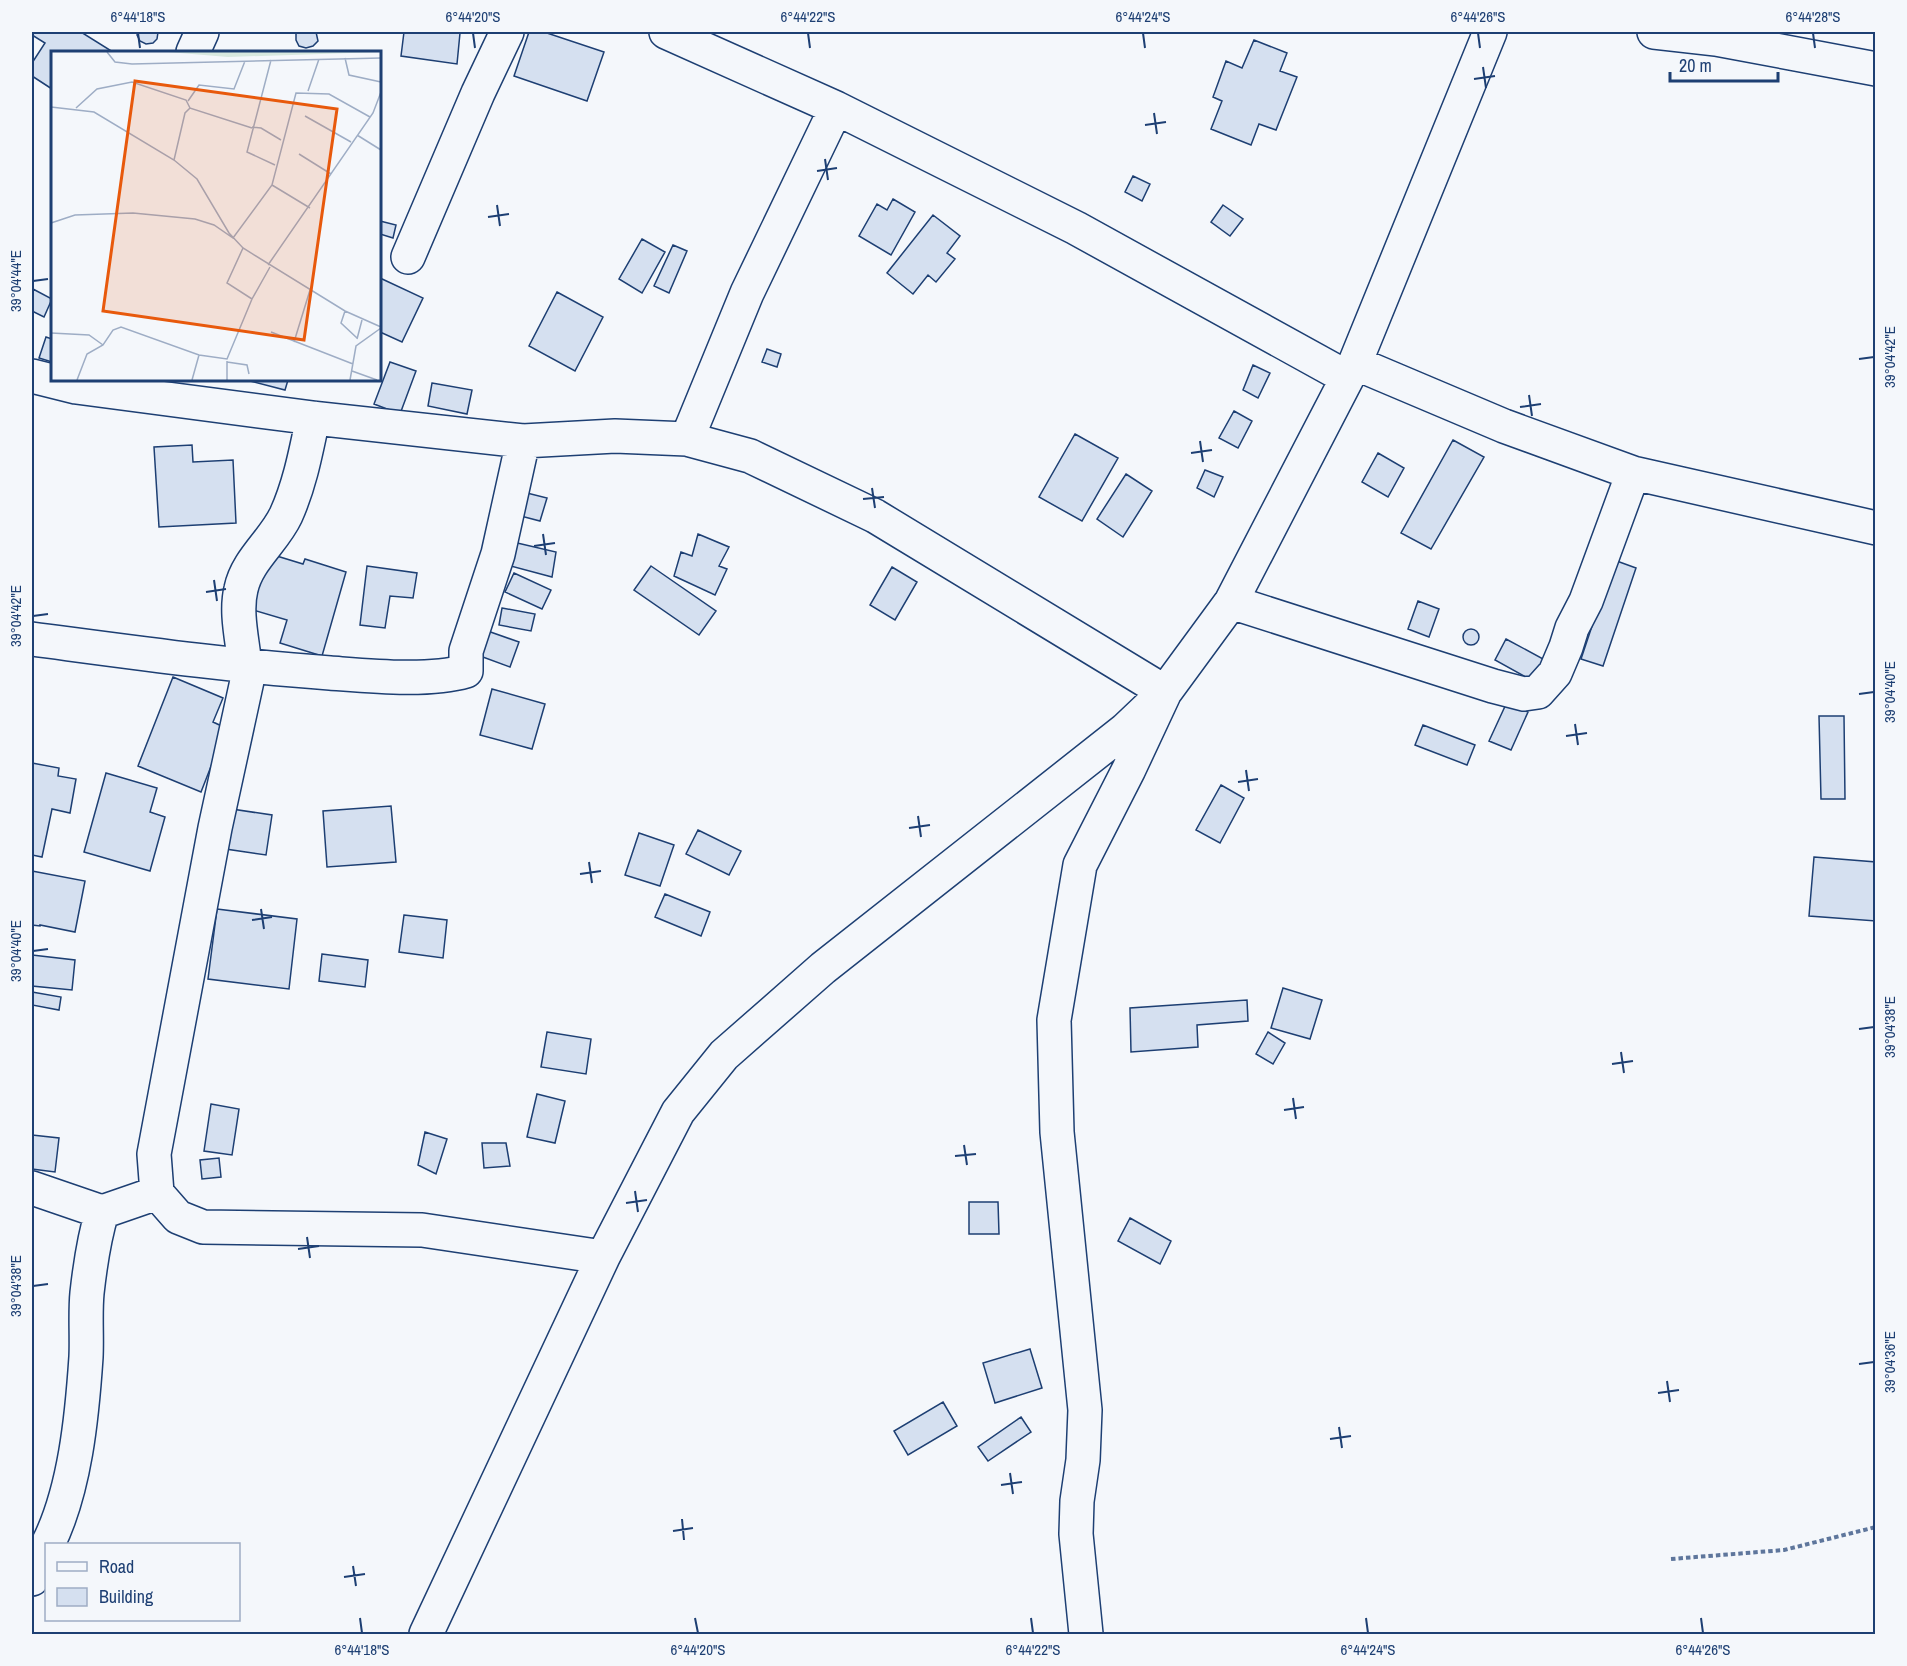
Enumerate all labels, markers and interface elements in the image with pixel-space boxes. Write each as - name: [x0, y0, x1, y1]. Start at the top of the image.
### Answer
- text: 6°44'18"S: [110, 6, 166, 27]
- text: 6°44'20"S: [445, 6, 501, 27]
- text: 6°44'22"S: [780, 6, 836, 27]
- text: 6°44'24"S: [1115, 6, 1171, 27]
- text: 6°44'26"S: [1450, 6, 1506, 27]
- text: 6°44'28"S: [1785, 6, 1841, 27]
- scale bar: [1670, 45, 1778, 83]
- inset map: [51, 51, 381, 381]
- text: 20 m: [1679, 53, 1712, 78]
- text: 39°04'44"E: [5, 250, 26, 312]
- text: 39°04'42"E: [1879, 326, 1900, 388]
- text: 39°04'42"E: [5, 585, 26, 647]
- text: 39°04'40"E: [1879, 661, 1900, 723]
- text: 39°04'40"E: [5, 920, 26, 982]
- text: 39°04'38"E: [1879, 996, 1900, 1058]
- text: 39°04'38"E: [5, 1255, 26, 1317]
- text: 39°04'36"E: [1879, 1331, 1900, 1393]
- legend: [45, 1543, 240, 1621]
- text: Road: [99, 1554, 134, 1579]
- text: Building: [99, 1584, 154, 1609]
- text: 6°44'18"S: [334, 1639, 390, 1660]
- text: 6°44'20"S: [670, 1639, 726, 1660]
- text: 6°44'22"S: [1005, 1639, 1061, 1660]
- text: 6°44'24"S: [1340, 1639, 1396, 1660]
- text: 6°44'26"S: [1675, 1639, 1731, 1660]

